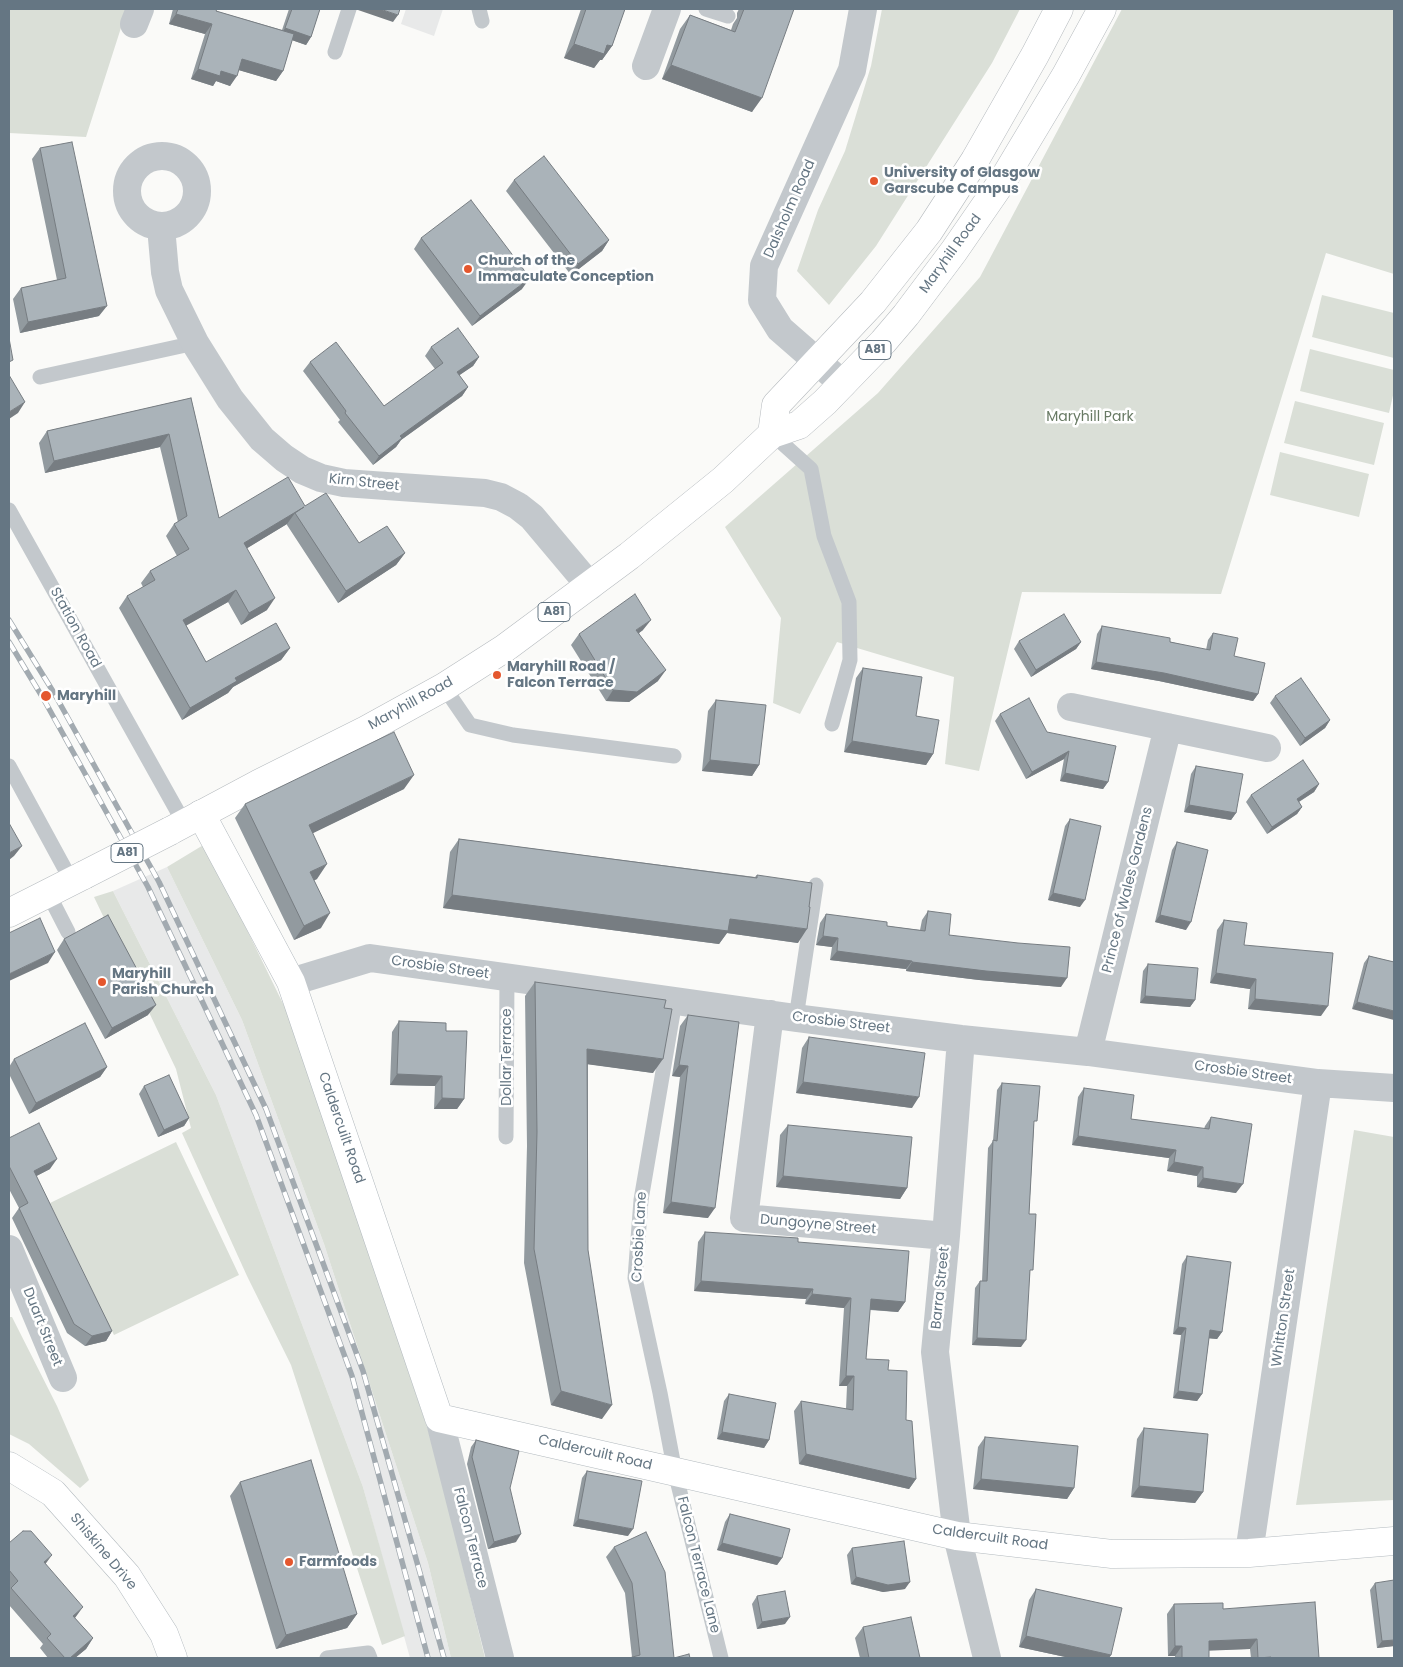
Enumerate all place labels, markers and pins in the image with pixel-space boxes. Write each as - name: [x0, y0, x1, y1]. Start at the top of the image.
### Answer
- place label: University of Glasgow Garscube Campus: [884, 165, 1040, 198]
- marker: University of Glasgow Garscube Campus: [868, 175, 880, 187]
- place label: Church of the Immaculate Conception: [478, 253, 654, 286]
- marker: Church of the Immaculate Conception: [462, 263, 474, 275]
- place label: Maryhill Road / Falcon Terrace: [507, 659, 615, 692]
- marker: Maryhill Road / Falcon Terrace: [491, 669, 503, 681]
- place label: Maryhill: [57, 688, 116, 704]
- marker: Maryhill: [39, 689, 53, 703]
- place label: Maryhill Parish Church: [112, 966, 214, 999]
- marker: Maryhill Parish Church: [96, 976, 108, 988]
- place label: Farmfoods: [299, 1554, 377, 1570]
- marker: Farmfoods: [283, 1556, 295, 1568]

